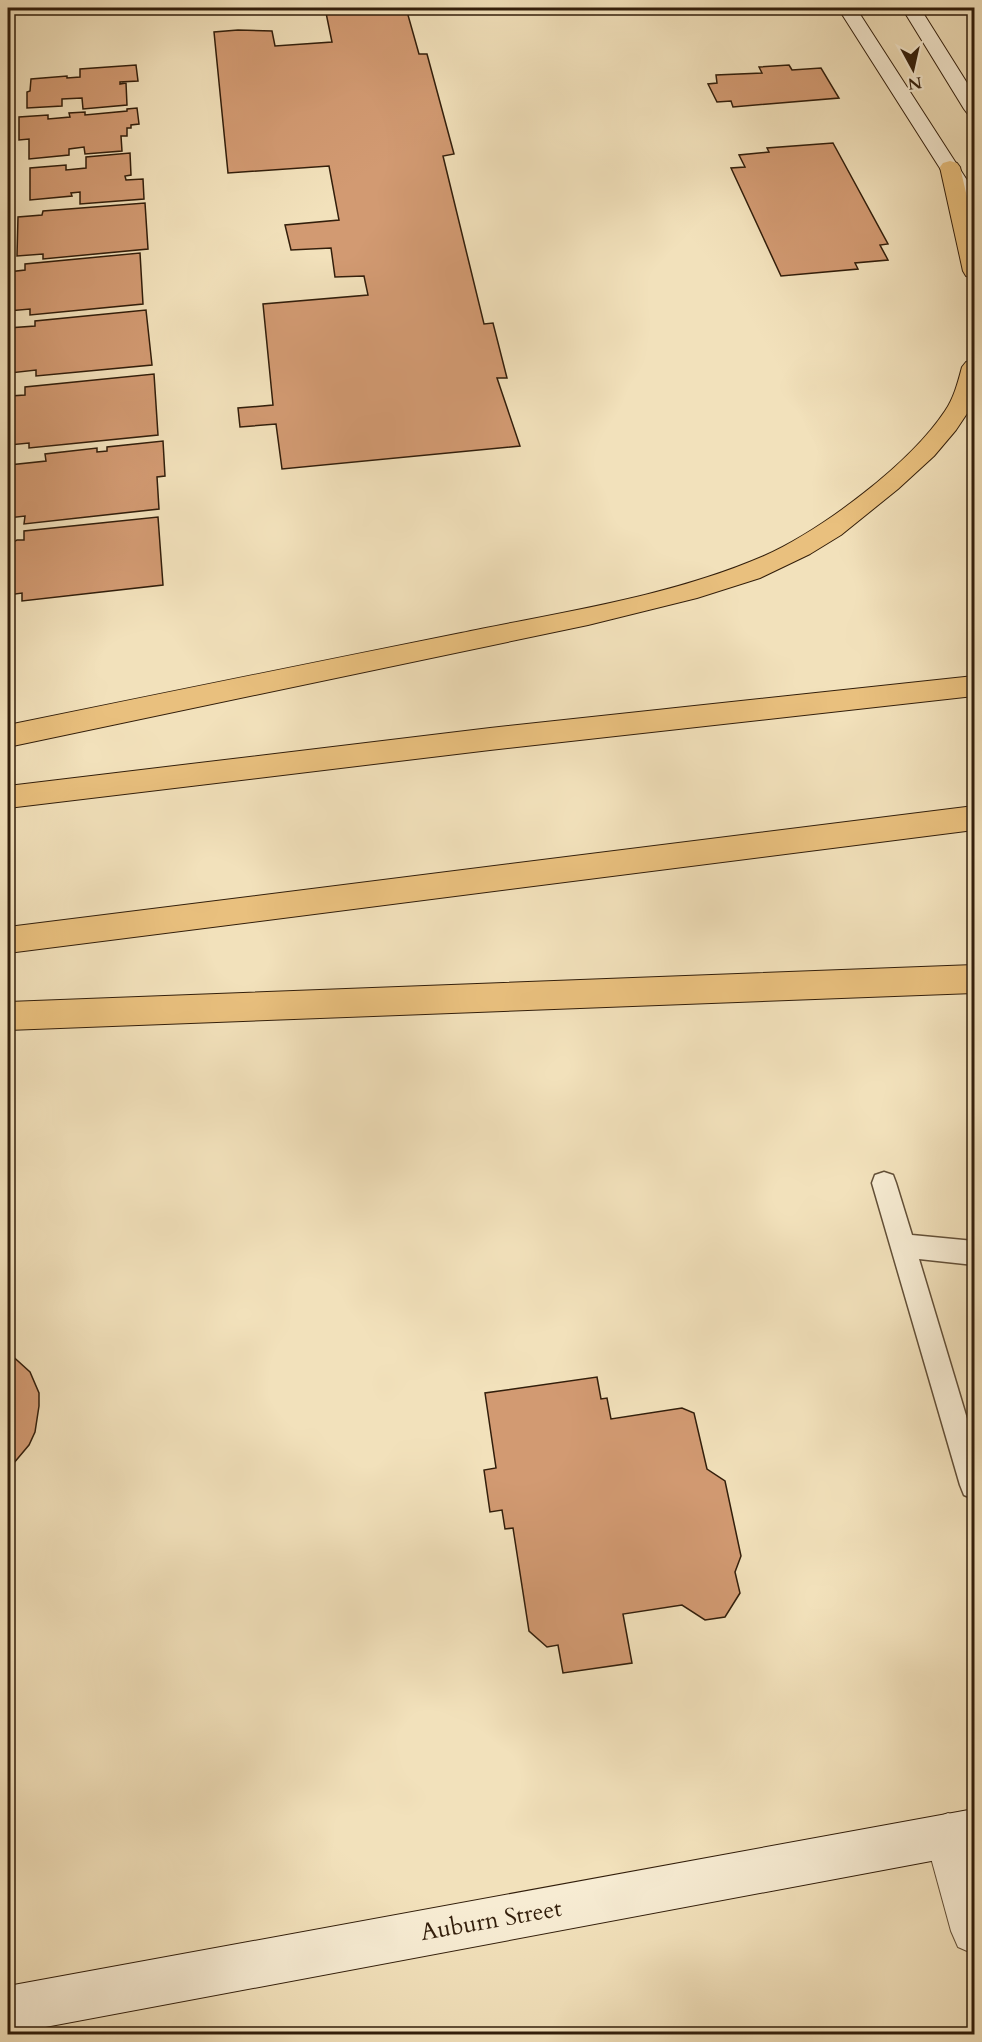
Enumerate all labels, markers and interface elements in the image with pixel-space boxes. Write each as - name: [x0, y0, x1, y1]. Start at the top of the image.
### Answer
- north arrow: [883, 39, 943, 99]
- text: N: [906, 71, 923, 95]
- street label: Auburn Street: [418, 1892, 565, 1949]

